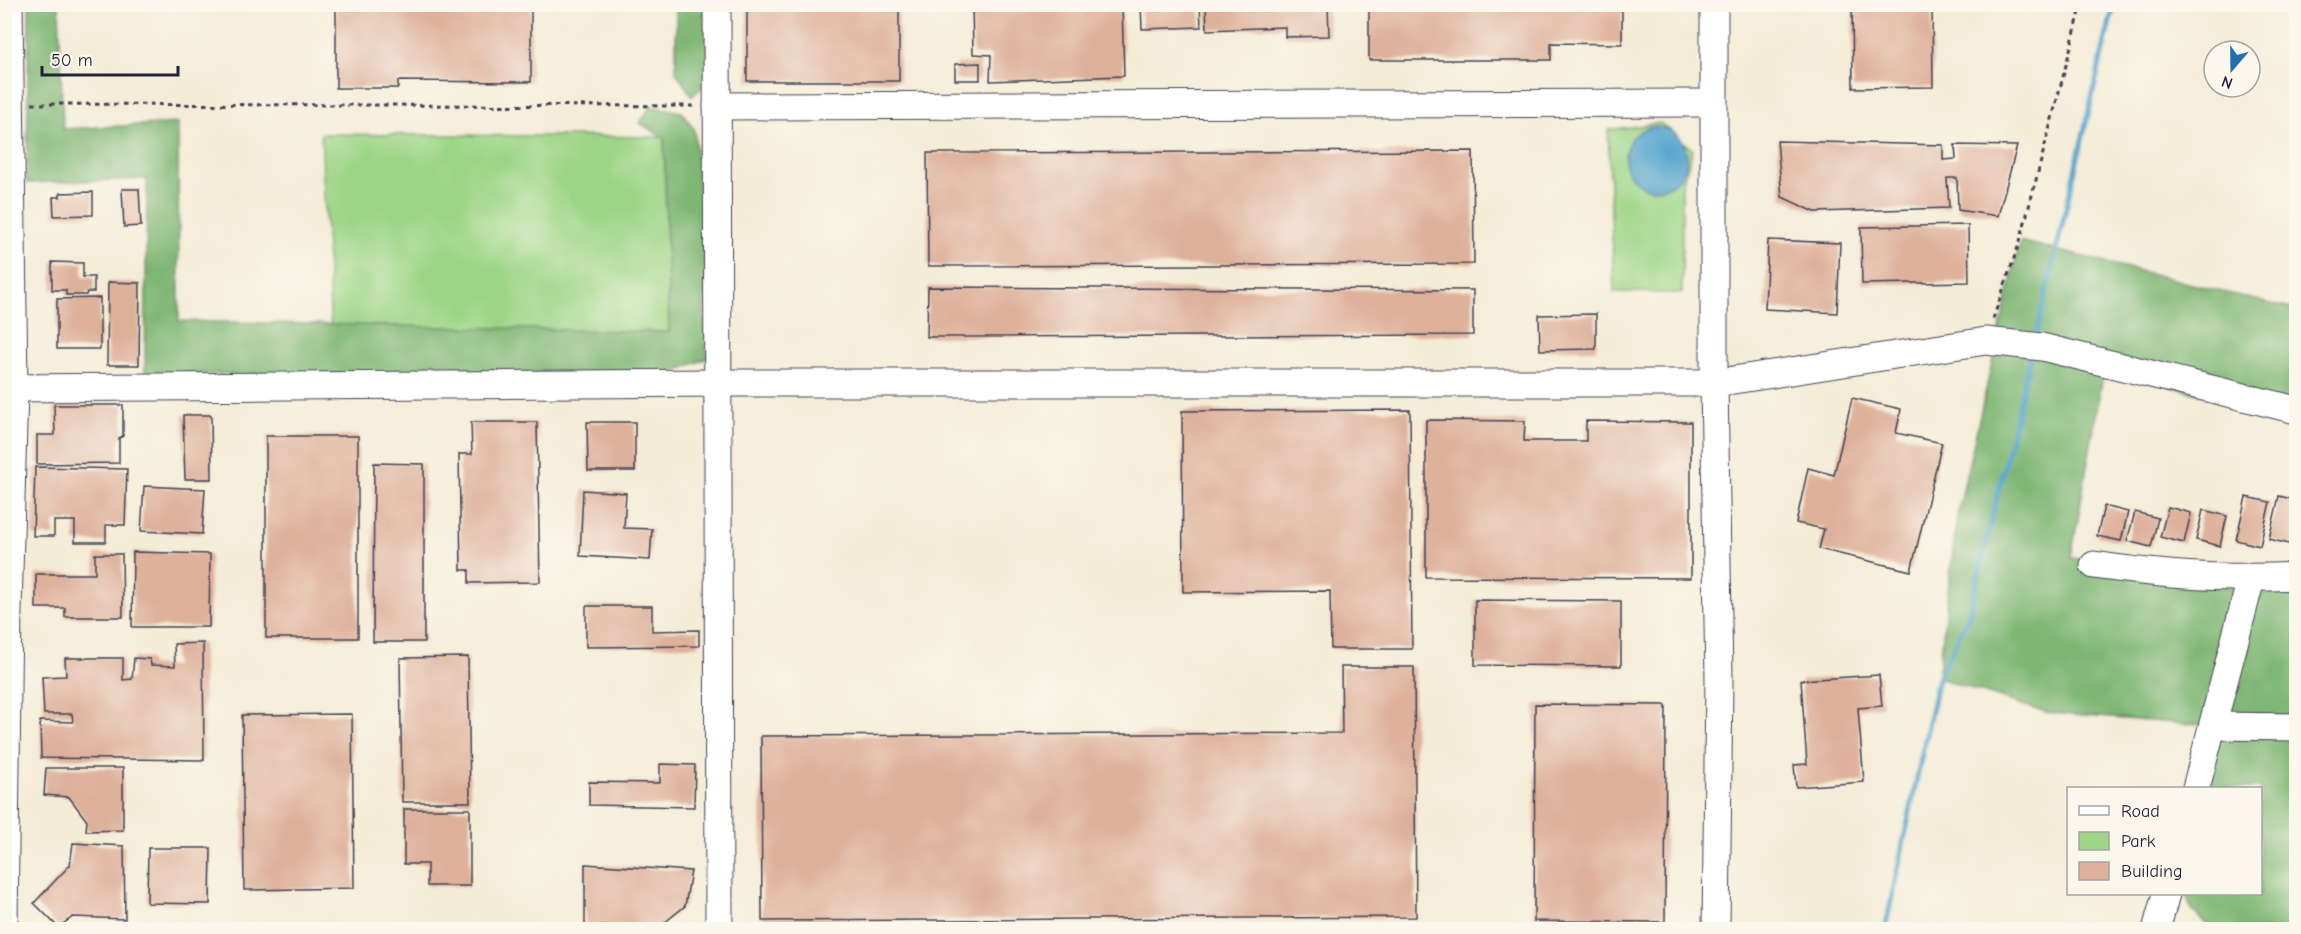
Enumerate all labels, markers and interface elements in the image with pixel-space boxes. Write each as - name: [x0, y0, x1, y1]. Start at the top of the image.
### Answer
- scale bar: [42, 39, 178, 77]
- north arrow: [2202, 39, 2262, 99]
- text: 50 m: [51, 50, 93, 71]
- text: N: [2219, 72, 2235, 92]
- legend: [2067, 787, 2262, 895]
- text: Road: [2121, 801, 2160, 822]
- text: Park: [2121, 831, 2156, 852]
- text: Building: [2121, 861, 2183, 882]

